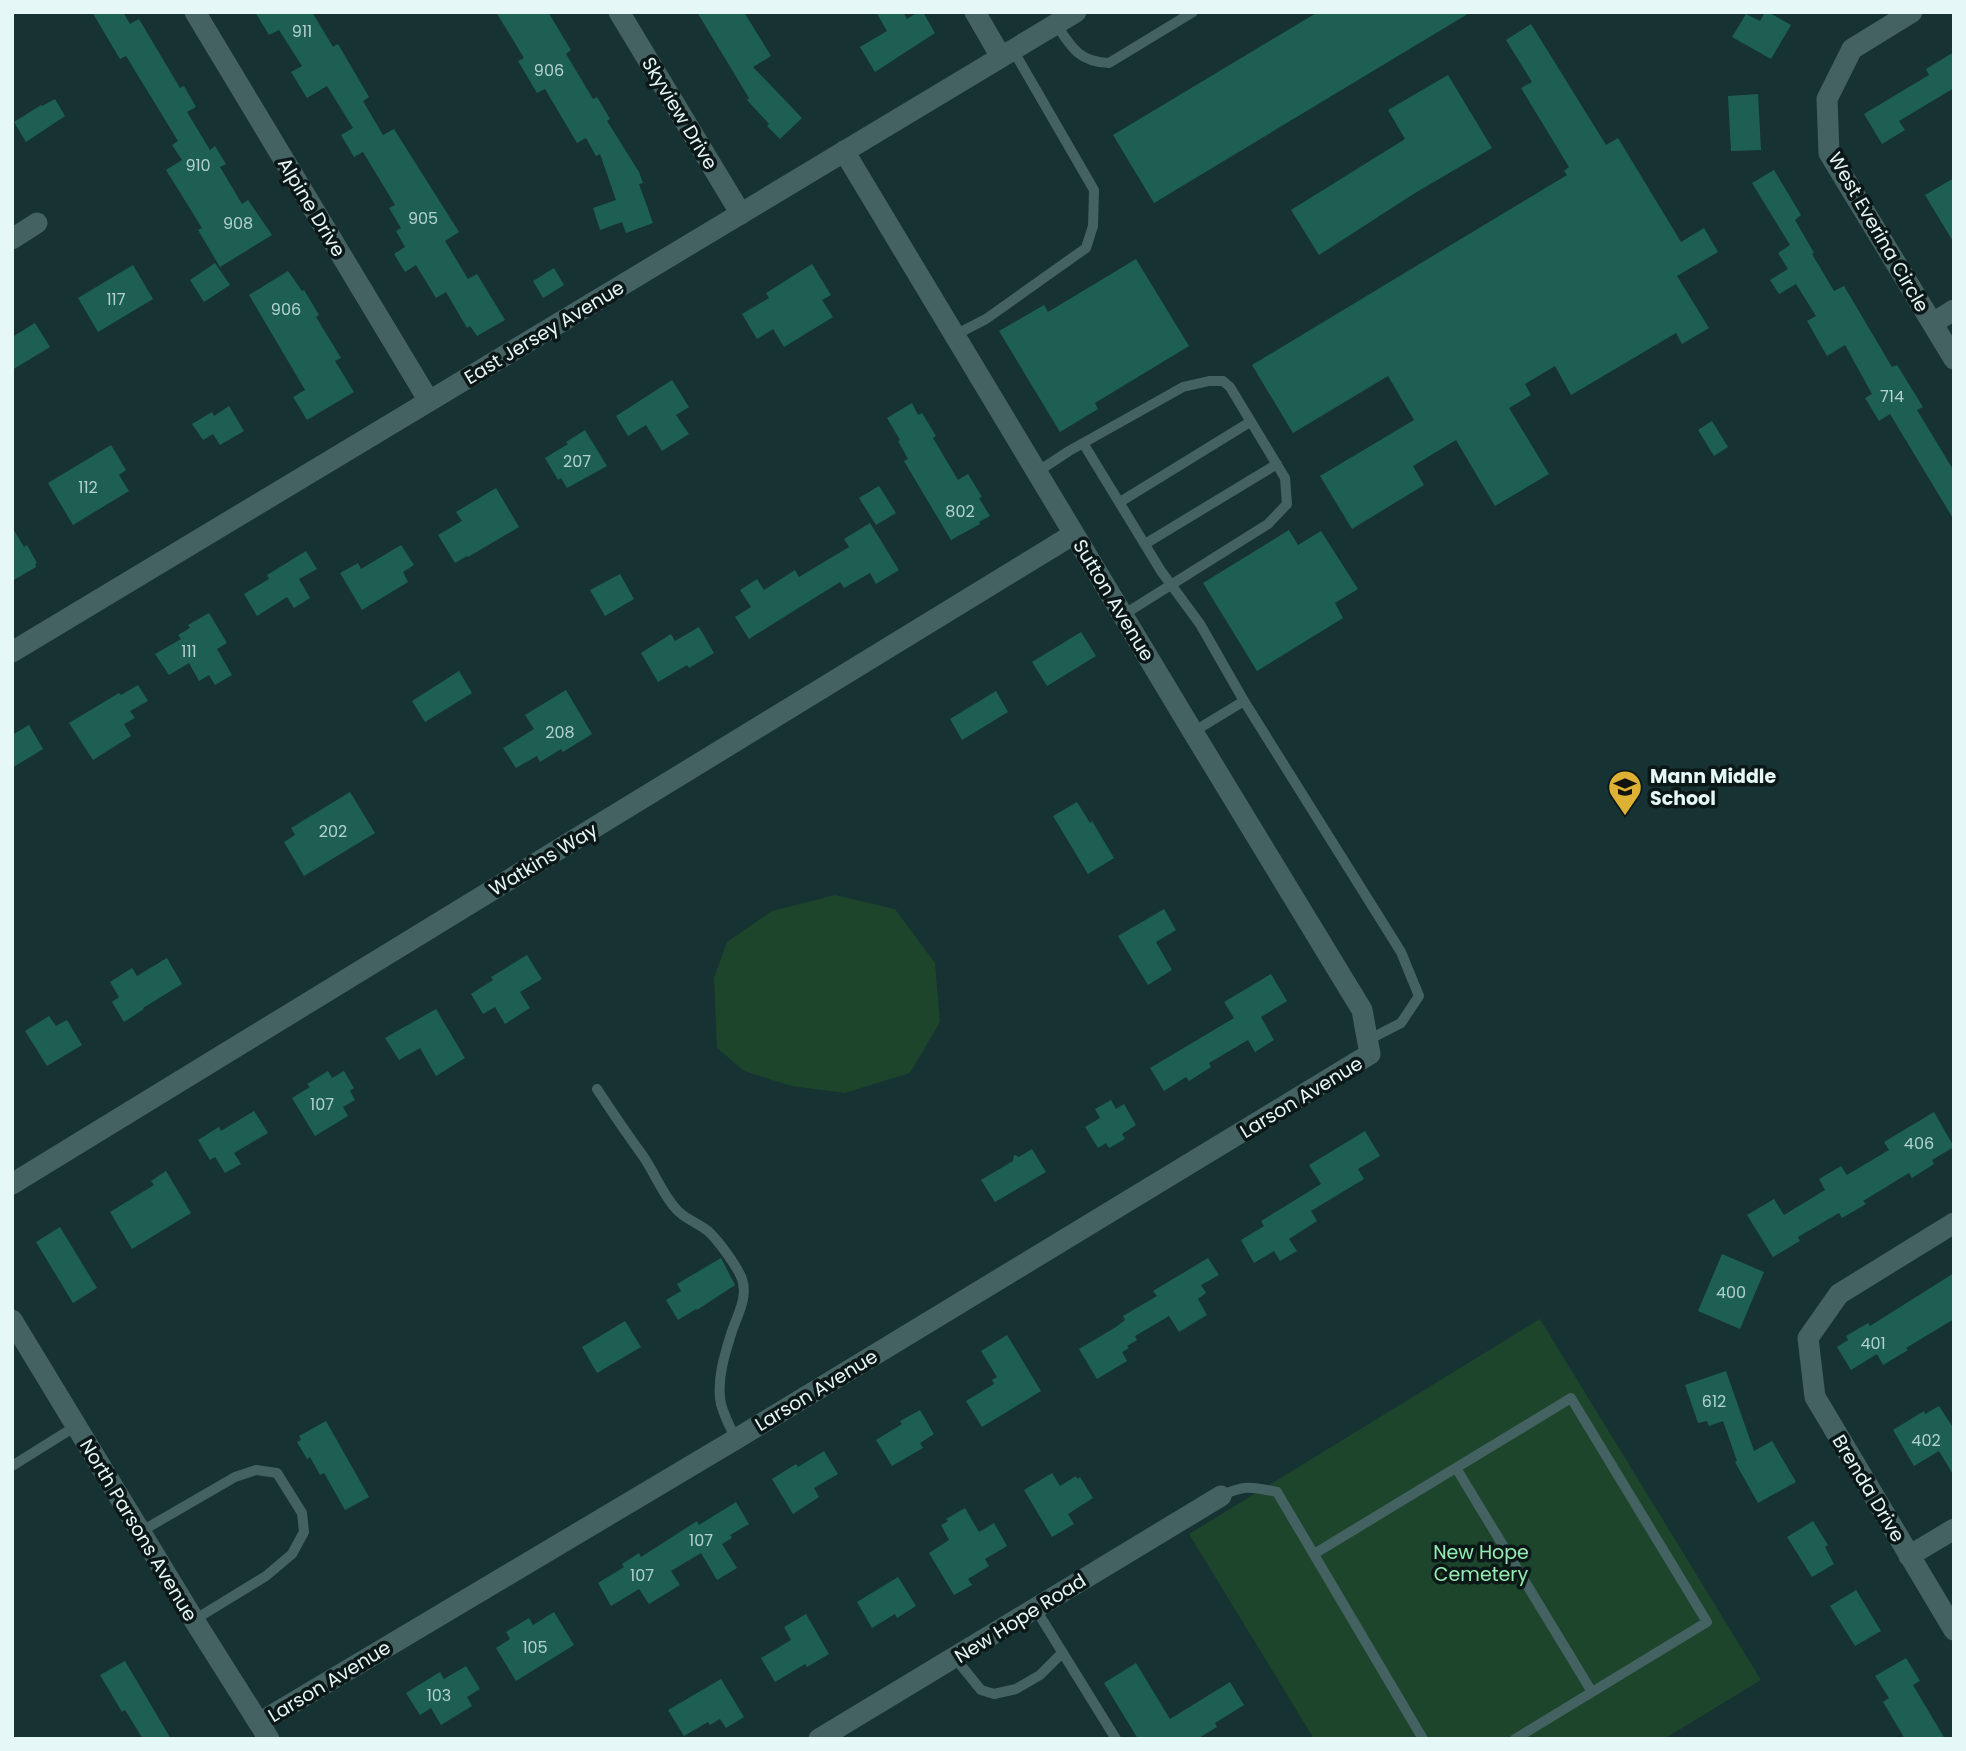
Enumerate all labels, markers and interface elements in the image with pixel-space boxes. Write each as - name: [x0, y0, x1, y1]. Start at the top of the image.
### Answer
- house number: 911: [292, 20, 312, 43]
- street label: Skyview Drive: [635, 52, 724, 175]
- house number: 906: [534, 59, 564, 82]
- street label: West Everina Circle: [1822, 147, 1935, 317]
- street label: Alpine Drive: [271, 152, 352, 262]
- house number: 910: [185, 154, 211, 177]
- house number: 905: [408, 207, 438, 230]
- house number: 908: [223, 212, 253, 235]
- street label: East Jersey Avenue: [459, 274, 629, 391]
- house number: 117: [107, 288, 126, 311]
- house number: 906: [271, 298, 301, 321]
- house number: 714: [1880, 385, 1904, 408]
- house number: 207: [563, 450, 591, 473]
- house number: 112: [78, 476, 98, 499]
- house number: 802: [945, 500, 975, 523]
- street label: Sutton Avenue: [1066, 534, 1161, 666]
- house number: 111: [181, 640, 197, 663]
- house number: 208: [545, 721, 575, 744]
- place label: Mann Middle School: [1650, 763, 1776, 812]
- school or university icon: Mann Middle School: [1606, 768, 1644, 817]
- street label: Watkins Way: [484, 816, 603, 902]
- house number: 202: [319, 820, 347, 843]
- street label: Larson Avenue: [1235, 1050, 1368, 1145]
- house number: 107: [310, 1093, 334, 1116]
- house number: 406: [1904, 1132, 1934, 1155]
- house number: 400: [1716, 1281, 1746, 1304]
- house number: 401: [1860, 1332, 1886, 1355]
- street label: Larson Avenue: [750, 1343, 883, 1438]
- house number: 612: [1702, 1390, 1726, 1413]
- street label: Brenda Drive: [1826, 1429, 1911, 1547]
- house number: 402: [1911, 1429, 1941, 1452]
- street label: North Parsons Avenue: [73, 1434, 204, 1626]
- house number: 107: [689, 1529, 713, 1552]
- park label: New Hope Cemetery: [1433, 1539, 1529, 1588]
- house number: 107: [630, 1564, 654, 1587]
- street label: New Hope Road: [949, 1567, 1091, 1670]
- street label: Larson Avenue: [263, 1634, 396, 1729]
- house number: 105: [522, 1636, 548, 1659]
- house number: 103: [427, 1684, 451, 1707]

